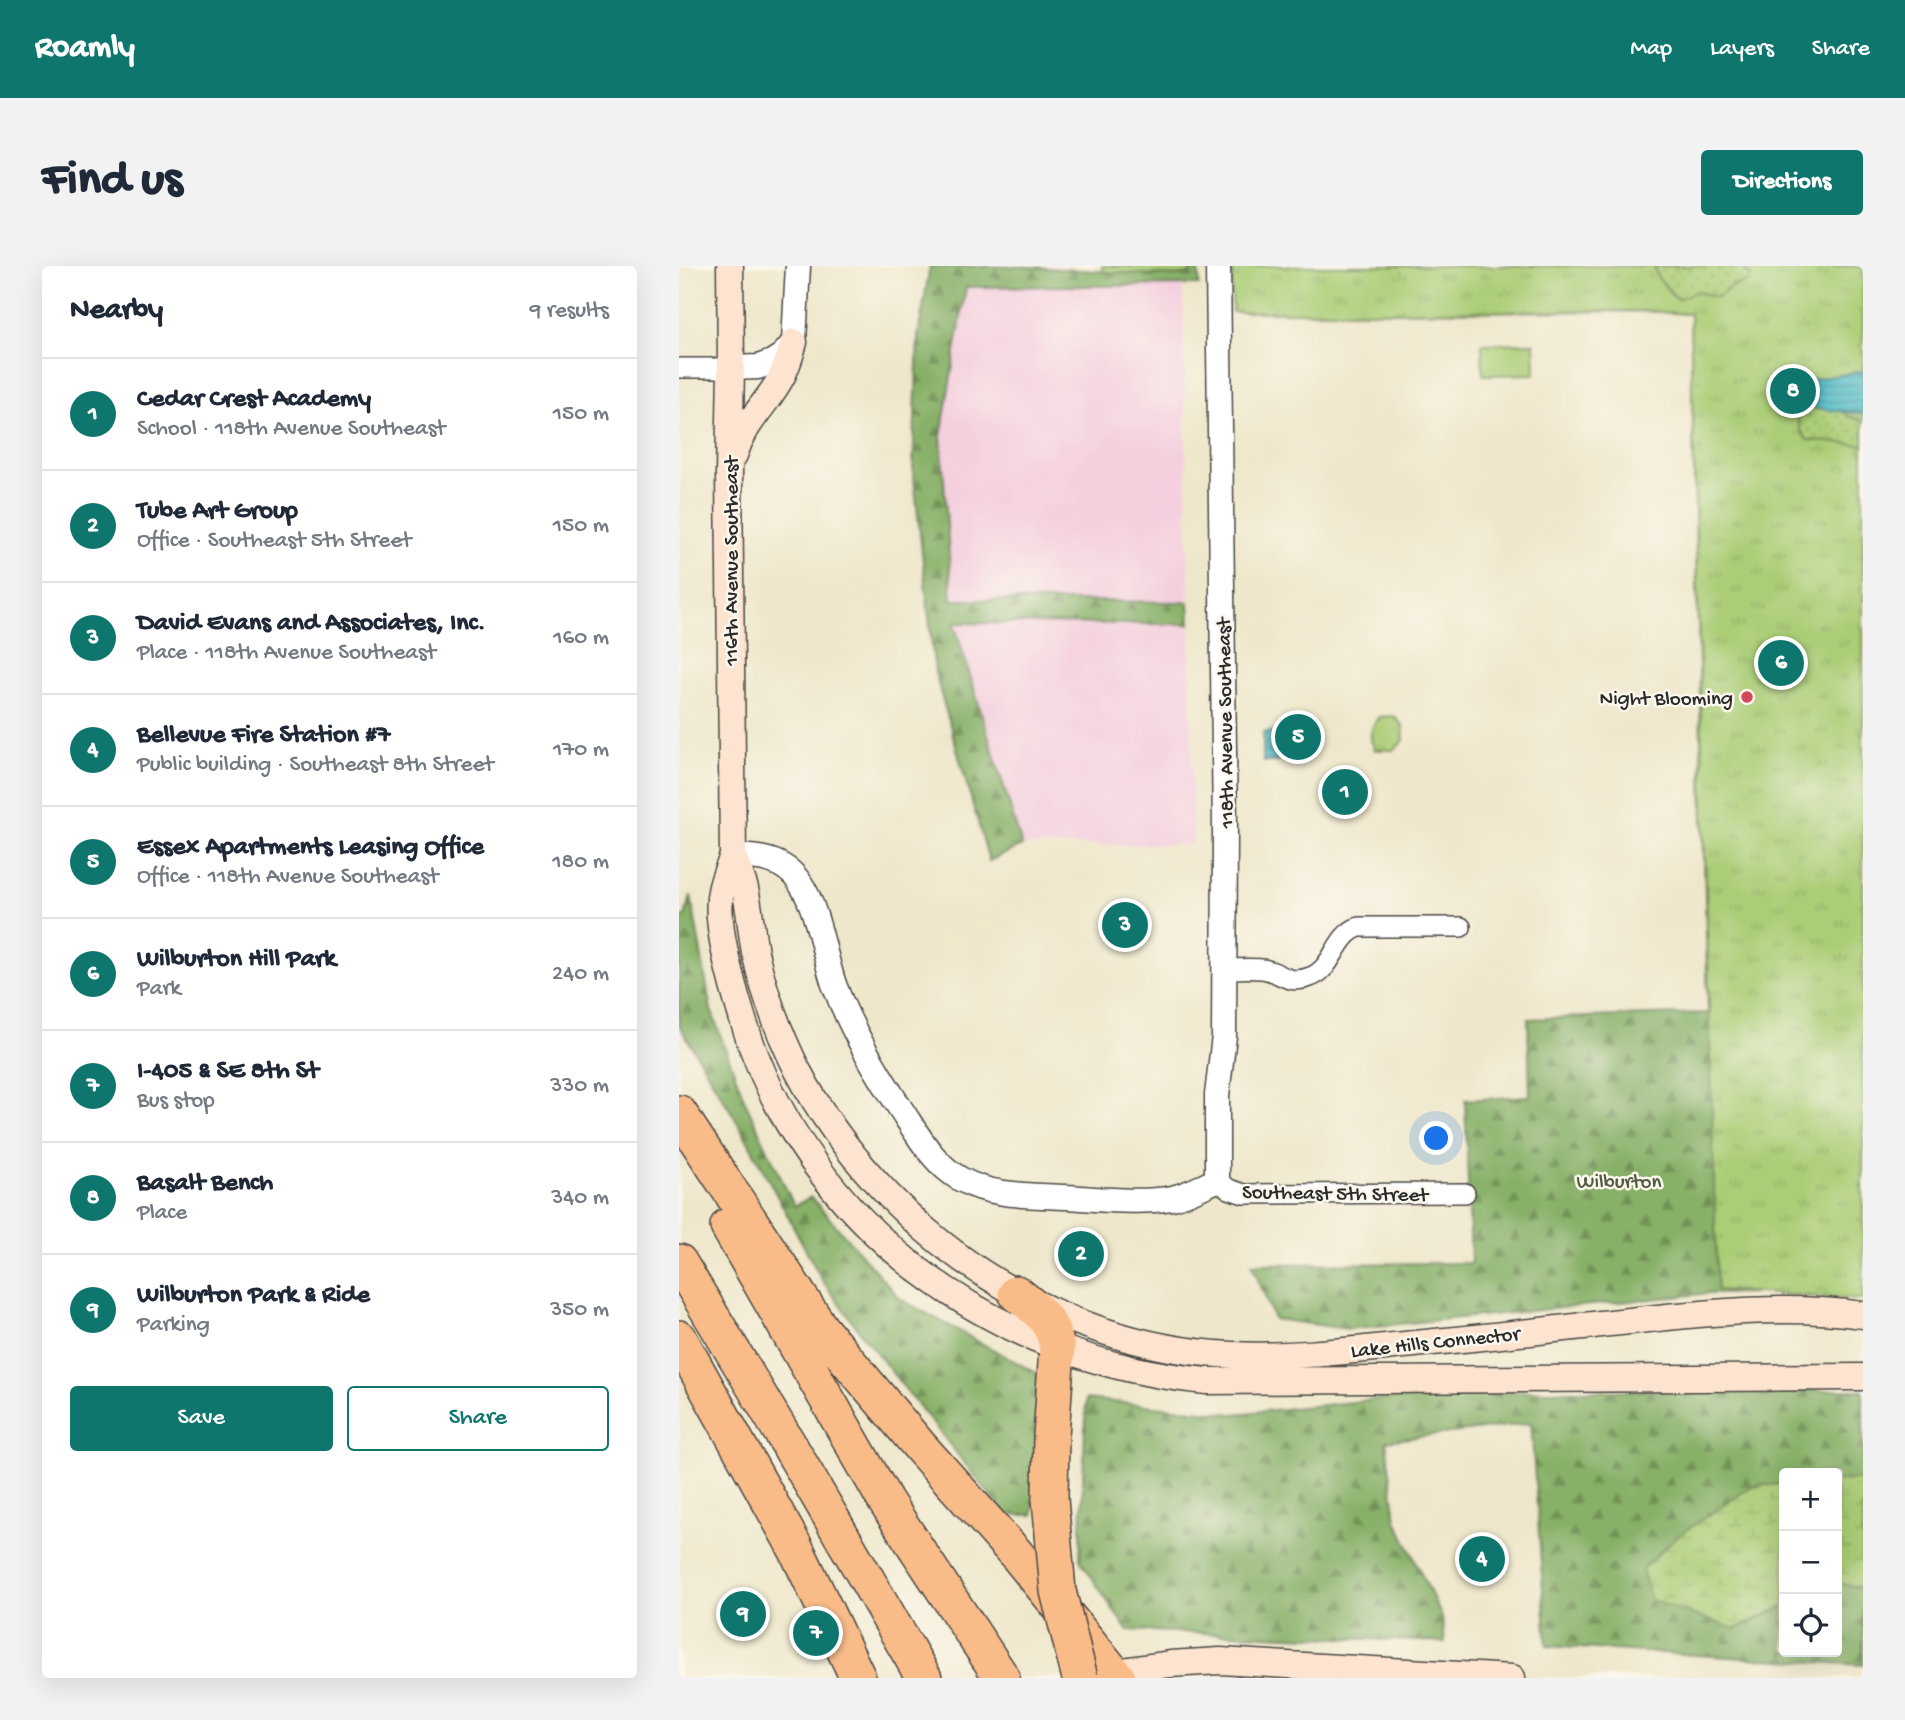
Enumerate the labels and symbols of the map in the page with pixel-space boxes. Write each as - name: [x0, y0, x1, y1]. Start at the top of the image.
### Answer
- pin: 8: [1770, 365, 1816, 417]
- street label: 116th Avenue Southeast: [721, 454, 746, 667]
- street label: 118th Avenue Southeast: [1213, 615, 1242, 829]
- pin: 6: [1758, 637, 1804, 689]
- place label: Night Blooming: [1599, 688, 1733, 713]
- marker: Night Blooming: [1739, 689, 1755, 705]
- pin: 5: [1275, 711, 1321, 763]
- pin: 1: [1322, 766, 1368, 818]
- pin: 3: [1102, 899, 1148, 951]
- your location: [1419, 1121, 1453, 1155]
- park label: Wilburton: [1577, 1171, 1661, 1196]
- street label: Southeast 5th Street: [1242, 1181, 1431, 1210]
- pin: 2: [1058, 1228, 1104, 1280]
- street label: Lake Hills Connector: [1349, 1323, 1523, 1366]
- pin: 4: [1459, 1533, 1505, 1585]
- pin: 9: [720, 1588, 766, 1640]
- pin: 7: [793, 1607, 839, 1659]

